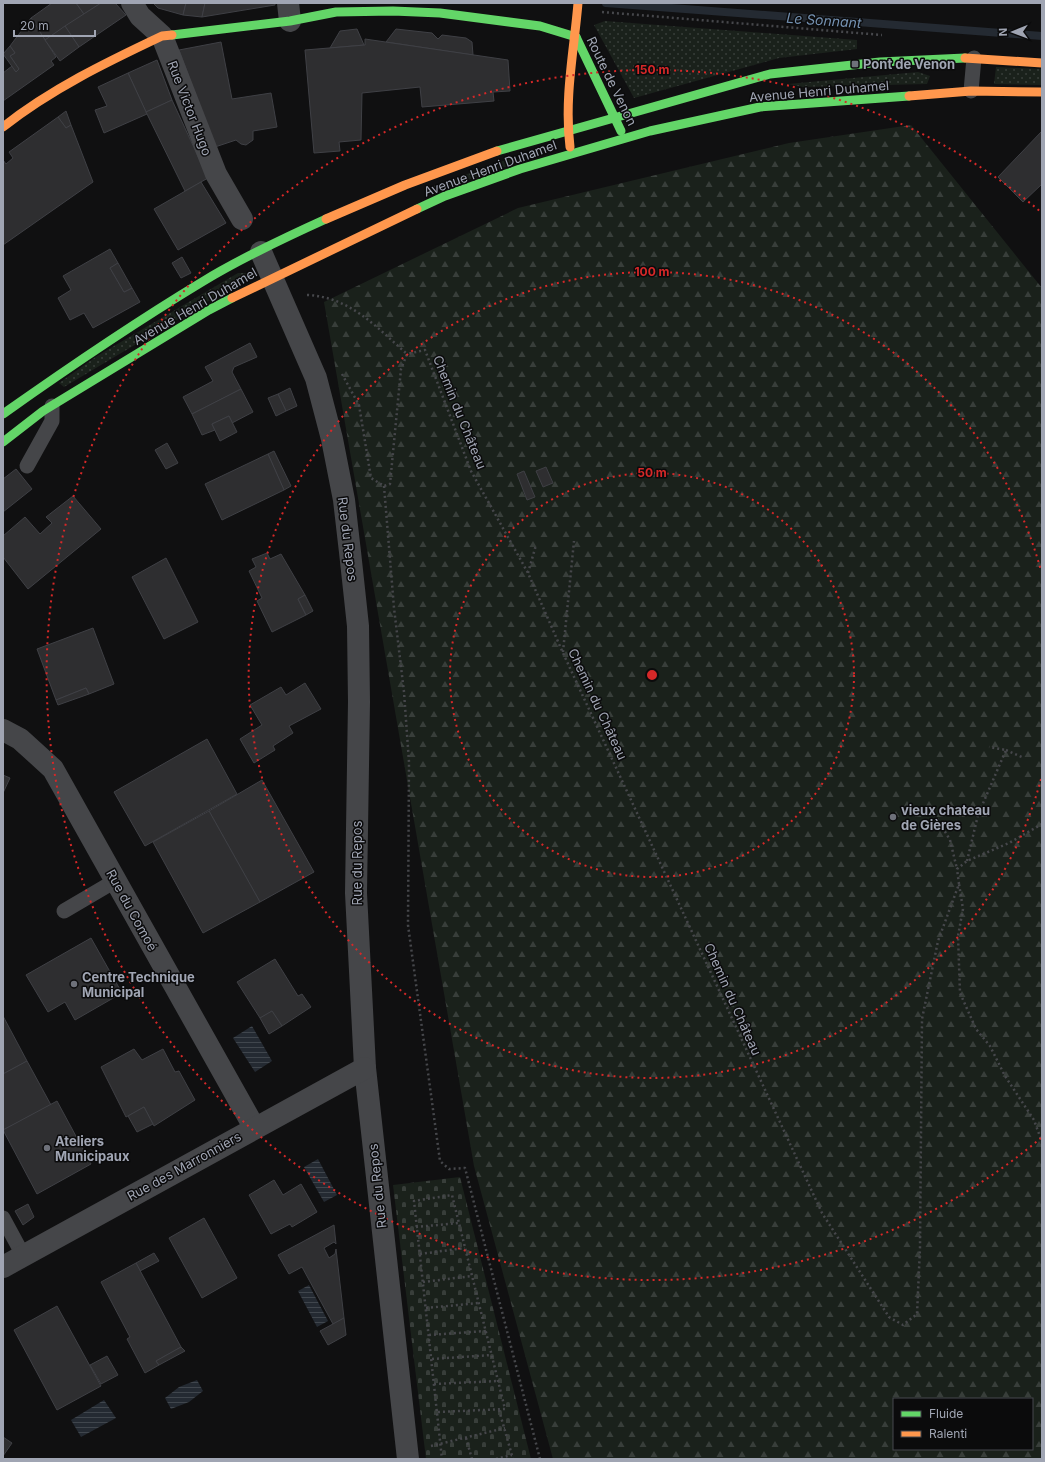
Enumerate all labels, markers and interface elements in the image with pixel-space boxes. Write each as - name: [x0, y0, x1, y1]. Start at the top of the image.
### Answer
- water label: Le Sonnant: [786, 9, 863, 31]
- scale bar: [14, 12, 95, 38]
- north arrow: [993, 12, 1033, 52]
- text: 20 m: [20, 18, 49, 33]
- text: N: [996, 28, 1010, 36]
- street label: Route de Venon: [583, 34, 641, 128]
- place label: Pont de Venon: [863, 56, 955, 72]
- street label: Rue Victor Hugo: [165, 58, 216, 158]
- marker: Pont de Venon: [850, 59, 860, 69]
- text: 150 m: [635, 62, 669, 77]
- street label: Avenue Henri Duhamel: [748, 77, 890, 105]
- street label: Avenue Henri Duhamel: [421, 136, 559, 200]
- street label: Avenue Henri Duhamel: [130, 264, 260, 348]
- text: 100 m: [634, 264, 670, 279]
- street label: Chemin du Château: [430, 353, 490, 471]
- text: 50 m: [637, 465, 667, 480]
- street label: Rue du Repos: [335, 496, 361, 582]
- street label: Chemin du Château: [565, 646, 631, 762]
- centre of rings: [645, 668, 659, 682]
- place label: vieux chateau de Gières: [901, 802, 990, 833]
- marker: vieux chateau de Gières: [888, 812, 898, 822]
- street label: Rue du Repos: [349, 820, 365, 905]
- street label: Rue du Comoé: [103, 866, 161, 954]
- street label: Chemin du Château: [701, 940, 765, 1058]
- place label: Centre Technique Municipal: [82, 969, 195, 1000]
- marker: Centre Technique Municipal: [69, 979, 79, 989]
- street label: Rue des Marronniers: [124, 1128, 244, 1204]
- place label: Ateliers Municipaux: [55, 1133, 130, 1164]
- marker: Ateliers Municipaux: [42, 1143, 52, 1153]
- street label: Rue du Repos: [365, 1143, 389, 1229]
- legend: [893, 1398, 1033, 1450]
- text: Fluide: [929, 1406, 963, 1421]
- text: Ralenti: [929, 1426, 967, 1441]

